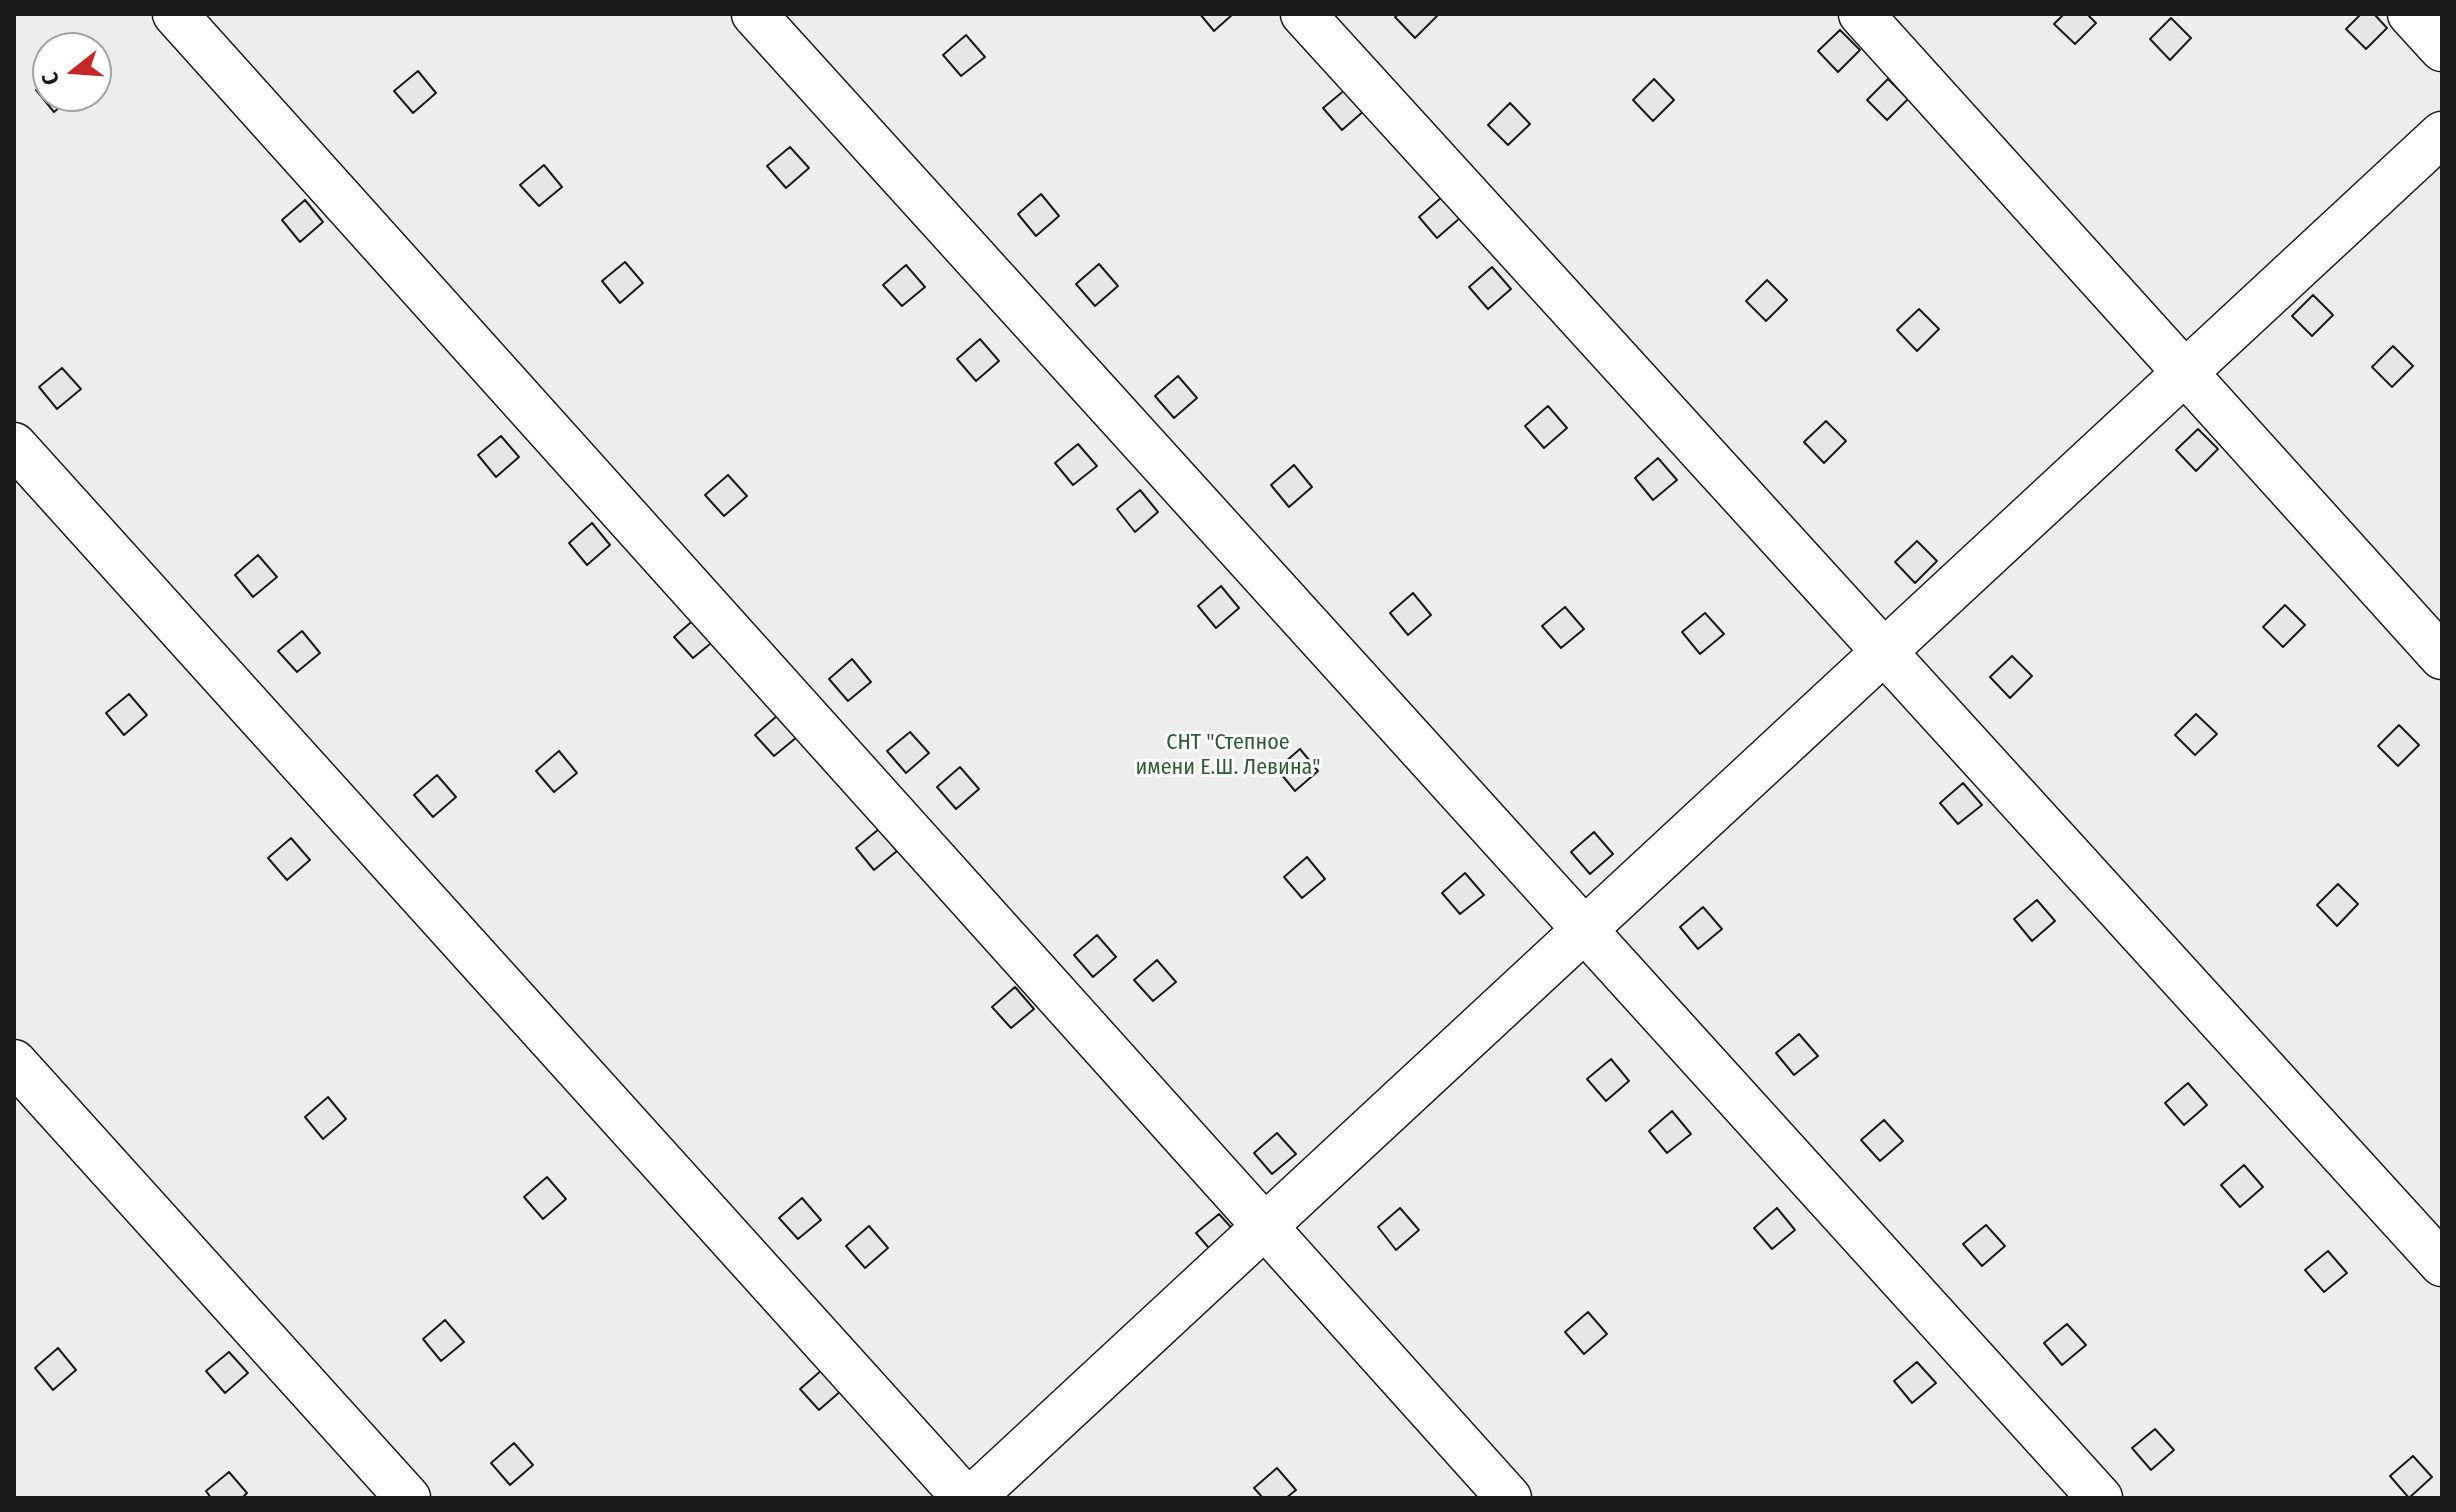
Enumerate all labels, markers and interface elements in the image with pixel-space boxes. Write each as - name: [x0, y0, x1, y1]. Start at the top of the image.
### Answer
- north arrow: [32, 32, 112, 112]
- text: С: [36, 69, 65, 88]
- park label: СНТ "Степное имени Е.Ш. Левина": [1136, 730, 1320, 782]

